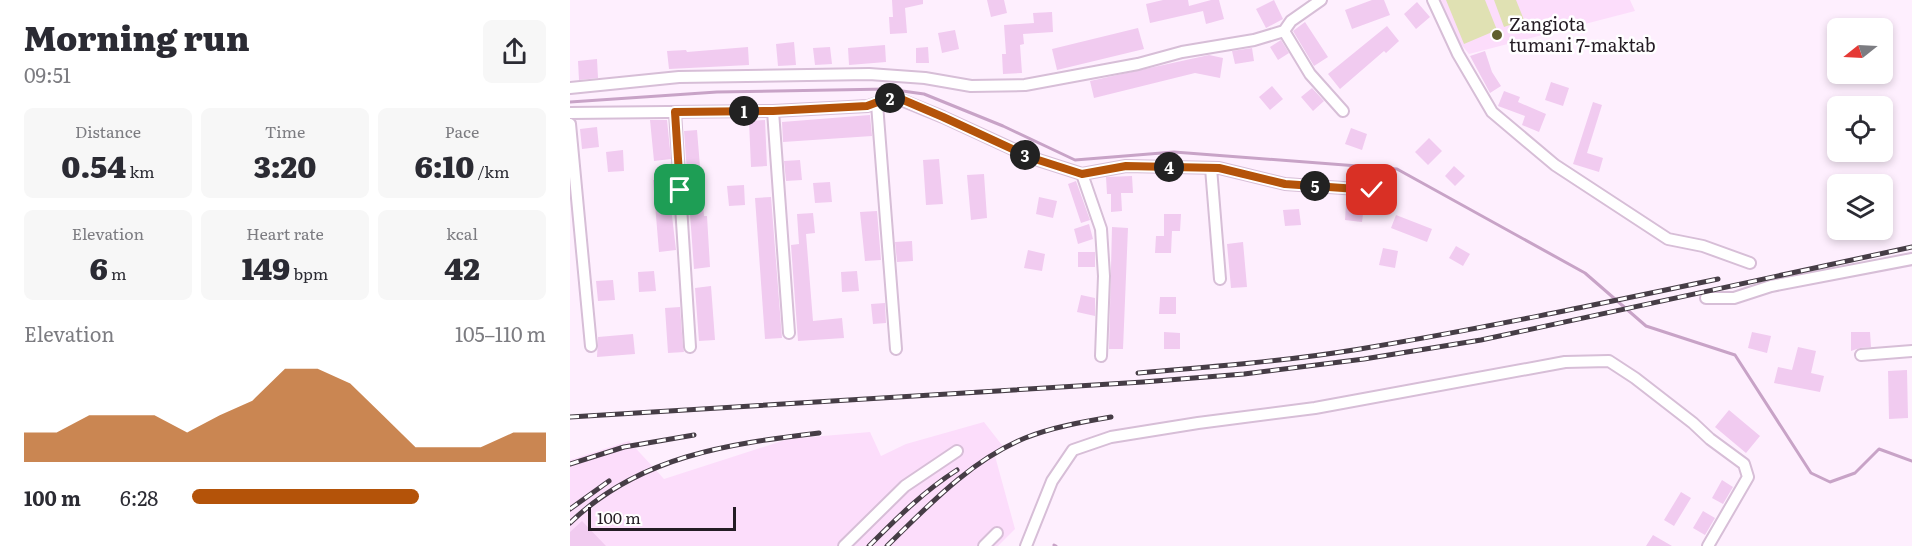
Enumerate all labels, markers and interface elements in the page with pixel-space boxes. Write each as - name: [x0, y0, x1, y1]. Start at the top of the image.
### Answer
- place label: Zangiota tumani 7-maktab: [1509, 10, 1656, 58]
- text: Morning run: [24, 12, 250, 61]
- north arrow: [1827, 18, 1893, 84]
- map controls: [1827, 18, 1893, 240]
- button: share: [483, 20, 546, 83]
- marker: Zangiota tumani 7-maktab: [1490, 28, 1504, 42]
- text: 09:51: [24, 59, 71, 89]
- pin: 2: [875, 83, 905, 113]
- text: 2: [886, 86, 894, 110]
- pin: 1: [729, 96, 759, 126]
- button: locate: [1827, 96, 1893, 162]
- text: 1: [741, 99, 747, 123]
- text: Distance: [75, 119, 141, 143]
- text: Time: [265, 119, 305, 143]
- text: Pace: [445, 119, 479, 143]
- pin: 3: [1010, 140, 1040, 170]
- text: 0.54: [61, 143, 126, 187]
- text: 3:20: [254, 143, 316, 187]
- text: 6:10: [414, 143, 474, 187]
- text: 3: [1021, 143, 1029, 167]
- pin: 4: [1154, 152, 1184, 182]
- text: 4: [1164, 155, 1174, 179]
- text: km: [126, 159, 155, 183]
- text: /km: [474, 159, 510, 183]
- pin: [654, 164, 705, 215]
- pin: [1346, 164, 1397, 215]
- pin: 5: [1300, 171, 1330, 201]
- icon: arrive: [663, 173, 696, 206]
- icon: check: [1355, 173, 1388, 206]
- text: 5: [1311, 174, 1319, 198]
- button: layers: [1827, 174, 1893, 240]
- text: Elevation: [72, 221, 144, 245]
- text: Heart rate: [246, 221, 324, 245]
- text: kcal: [446, 221, 478, 245]
- text: 6: [89, 245, 108, 289]
- text: 149: [242, 245, 290, 289]
- text: 42: [444, 245, 480, 289]
- text: m: [108, 261, 127, 285]
- text: bpm: [290, 261, 328, 285]
- text: Elevation: [24, 318, 114, 348]
- text: 105–110 m: [455, 318, 546, 348]
- text: 100 m: [24, 482, 81, 512]
- text: 6:28: [120, 482, 158, 512]
- scale bar: [588, 504, 736, 532]
- text: 100 m: [597, 505, 641, 529]

